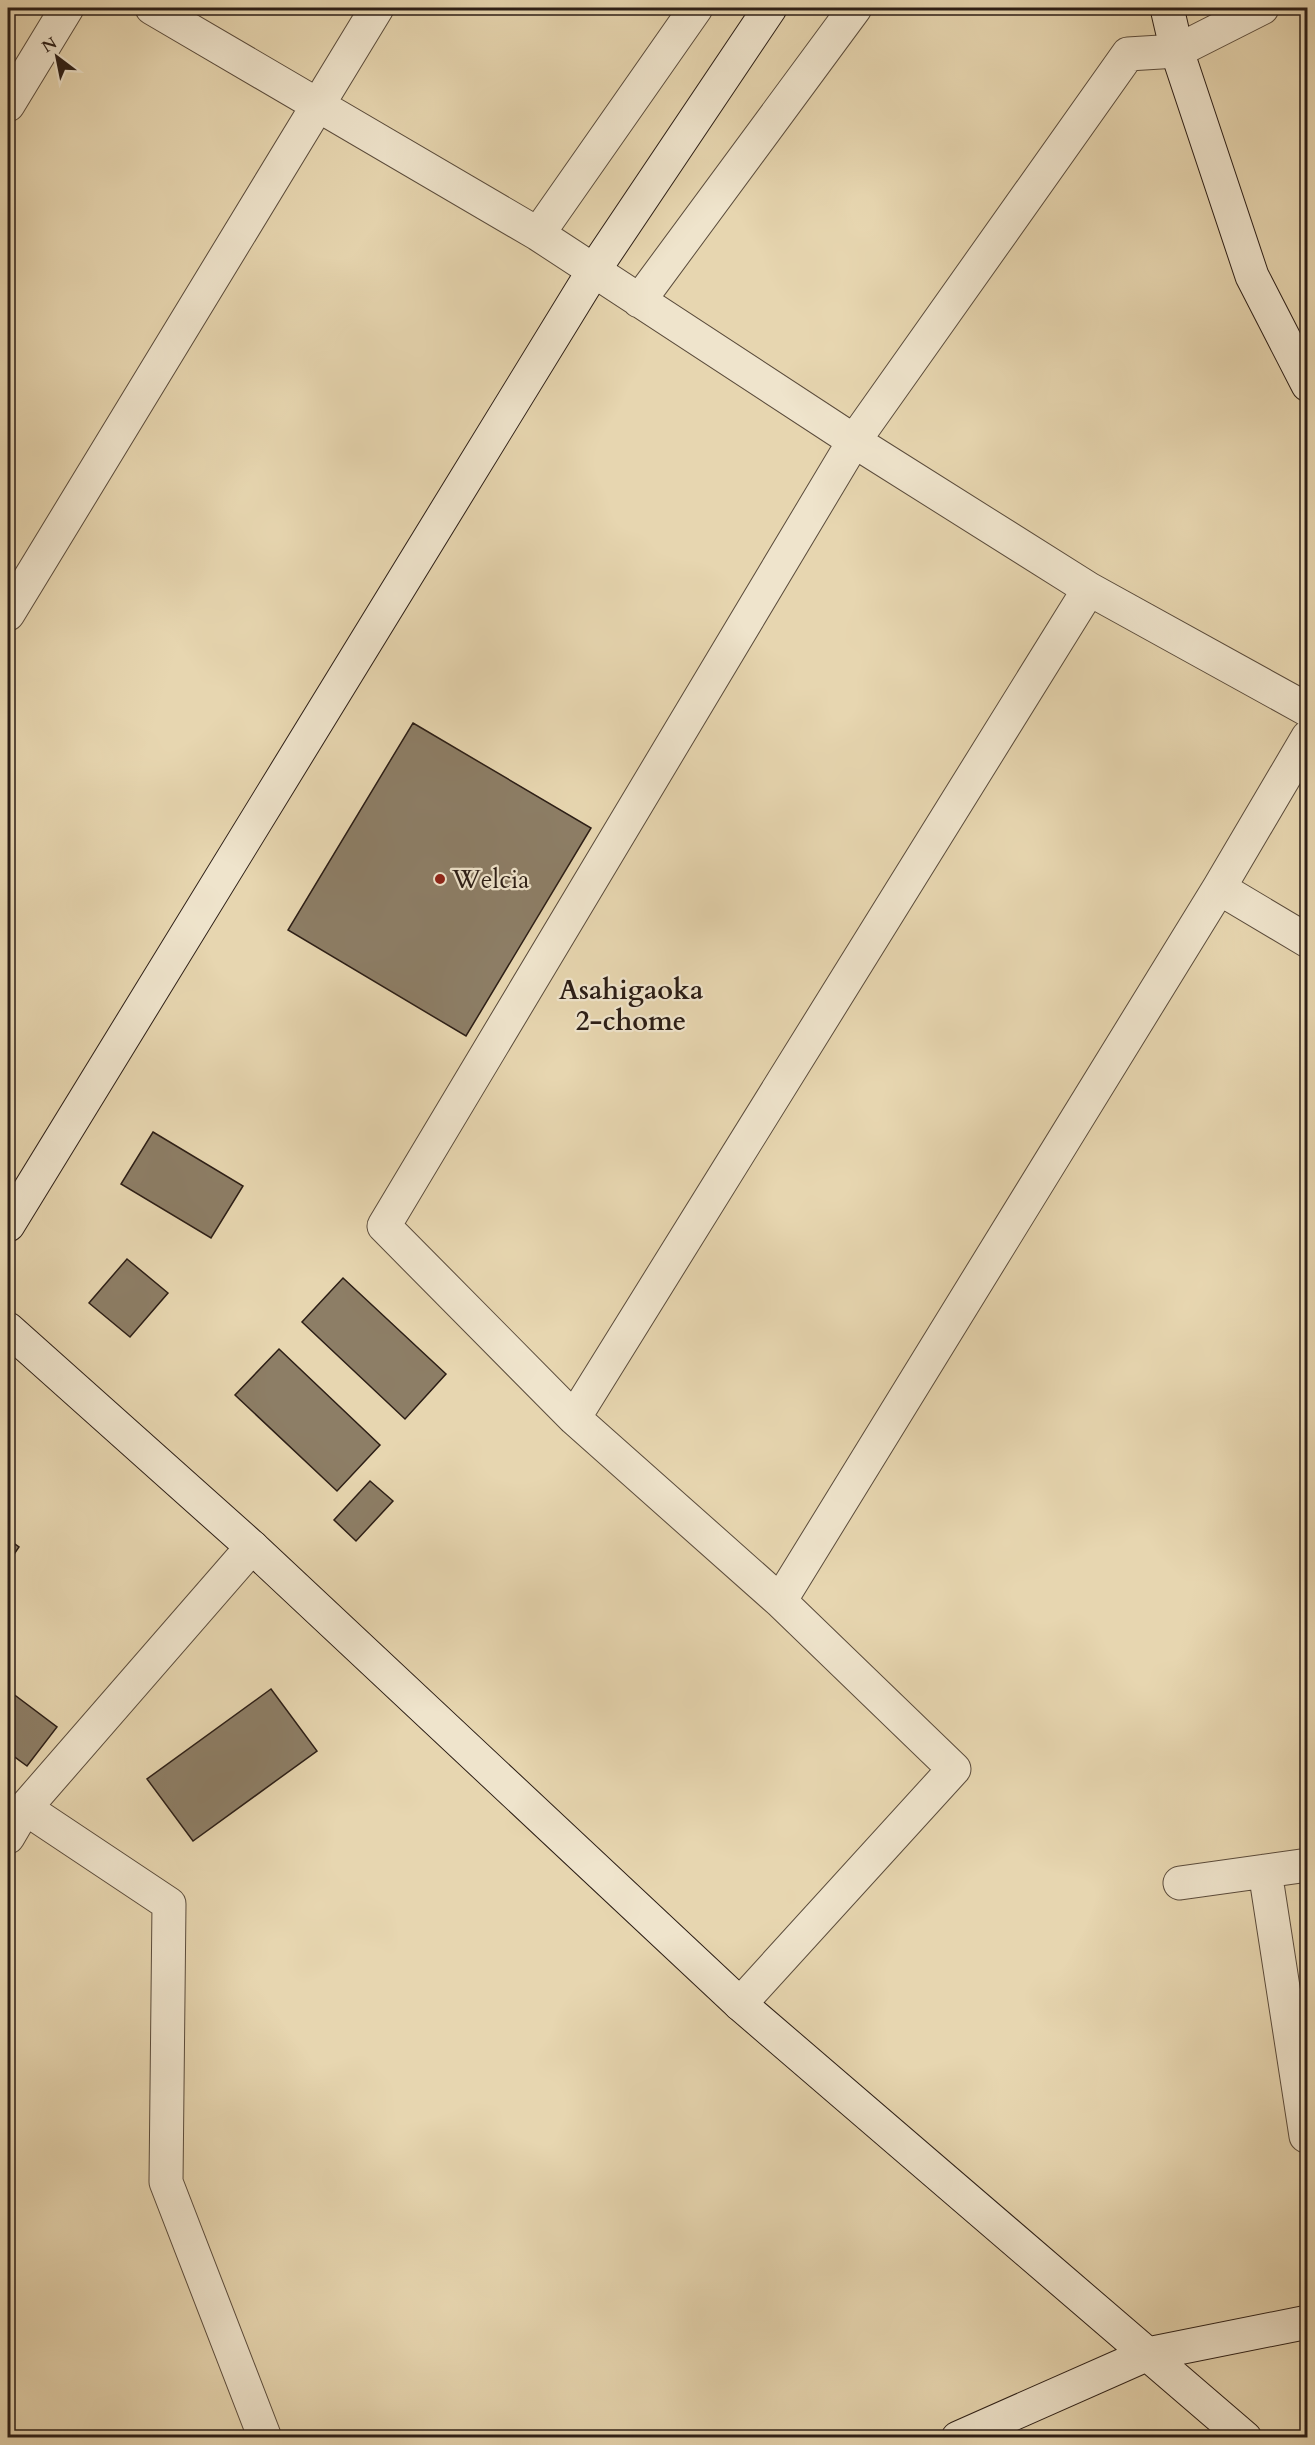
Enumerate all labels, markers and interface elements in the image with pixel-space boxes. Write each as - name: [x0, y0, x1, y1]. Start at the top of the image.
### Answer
- north arrow: [27, 27, 87, 87]
- text: N: [38, 32, 61, 58]
- place label: Welcia: [451, 862, 530, 897]
- marker: Welcia: [433, 872, 447, 886]
- district label: Asahigaoka 2-chome: [559, 972, 704, 1040]

